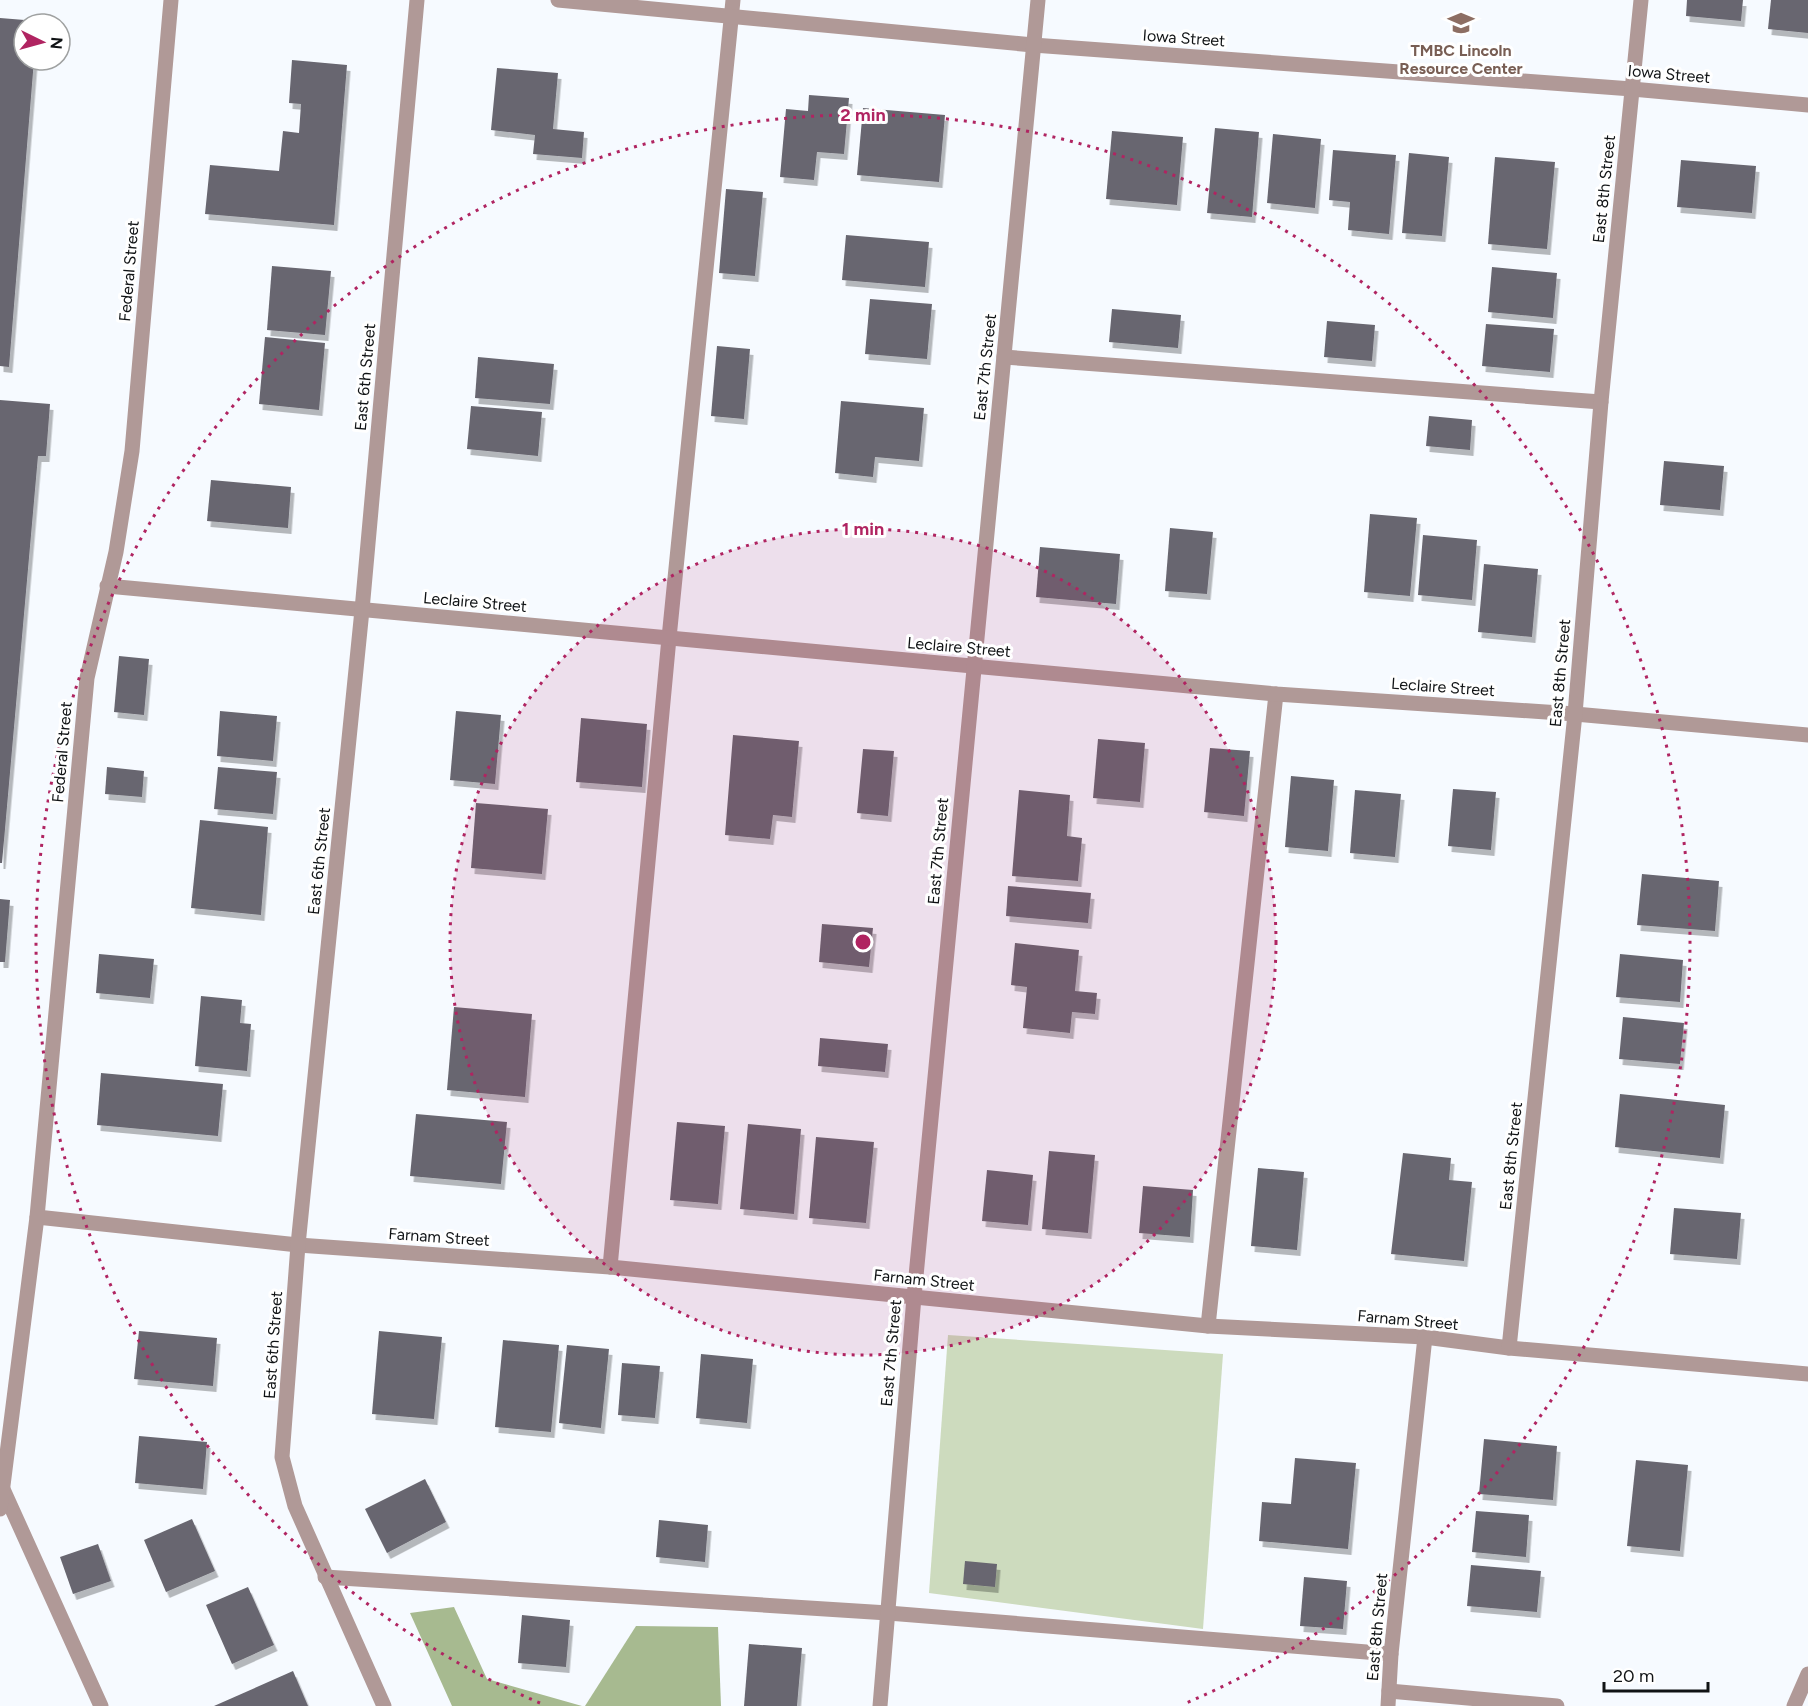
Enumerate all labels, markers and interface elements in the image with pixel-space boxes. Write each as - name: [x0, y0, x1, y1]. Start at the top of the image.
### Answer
- school or university icon: TMBC Lincoln Resource Center: [1446, 8, 1476, 38]
- north arrow: [12, 12, 72, 72]
- street label: Iowa Street: [1142, 26, 1226, 50]
- text: N: [46, 36, 66, 50]
- place label: TMBC Lincoln Resource Center: [1399, 41, 1523, 78]
- street label: Iowa Street: [1627, 61, 1711, 87]
- text: 2 min: [840, 104, 886, 126]
- street label: East 8th Street: [1589, 134, 1619, 244]
- street label: Federal Street: [115, 220, 143, 322]
- street label: East 7th Street: [970, 313, 1000, 421]
- street label: East 6th Street: [351, 322, 379, 432]
- text: 1 min: [842, 518, 884, 540]
- street label: Leclaire Street: [422, 588, 528, 616]
- street label: East 8th Street: [1546, 618, 1574, 728]
- street label: Leclaire Street: [906, 633, 1012, 661]
- street label: Leclaire Street: [1390, 674, 1496, 700]
- street label: Federal Street: [48, 701, 76, 803]
- street label: East 7th Street: [924, 797, 952, 905]
- street label: East 6th Street: [304, 806, 334, 916]
- centre of rings: [853, 932, 873, 952]
- street label: East 8th Street: [1496, 1101, 1526, 1211]
- street label: Farnam Street: [388, 1224, 490, 1250]
- street label: Farnam Street: [872, 1265, 976, 1295]
- street label: East 6th Street: [260, 1291, 286, 1399]
- street label: East 7th Street: [877, 1299, 905, 1407]
- street label: Farnam Street: [1357, 1306, 1459, 1334]
- street label: East 8th Street: [1363, 1572, 1391, 1682]
- scale bar: [1604, 1655, 1708, 1693]
- text: 20 m: [1613, 1665, 1654, 1687]

